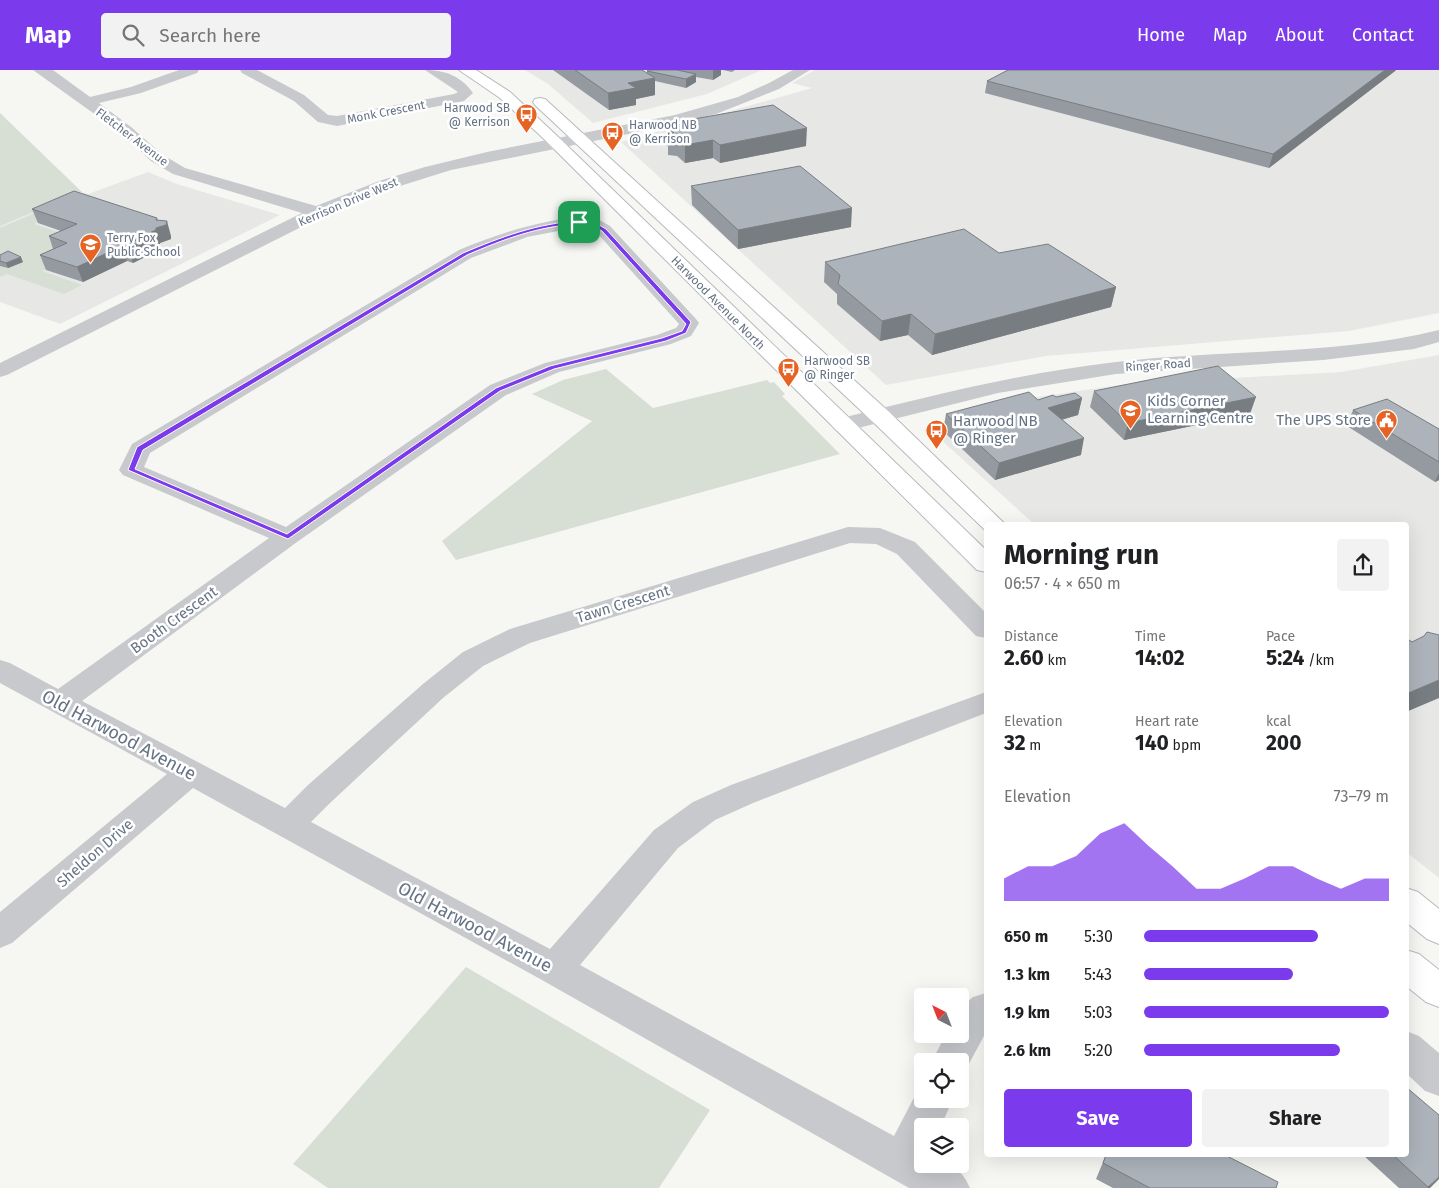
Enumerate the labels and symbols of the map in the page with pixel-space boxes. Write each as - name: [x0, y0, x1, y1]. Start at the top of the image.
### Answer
- street label: Monk Crescent: [346, 97, 427, 126]
- place label: Harwood SB @ Kerrison: [444, 101, 510, 129]
- bus stop icon: Harwood SB @ Kerrison: [514, 103, 538, 134]
- street label: Fletcher Avenue: [93, 105, 171, 169]
- place label: Harwood NB @ Kerrison: [629, 118, 697, 146]
- bus stop icon: Harwood NB @ Kerrison: [601, 120, 625, 151]
- street label: Kerrison Drive West: [296, 174, 400, 229]
- pin: [558, 201, 600, 243]
- place label: Terry Fox Public School: [107, 231, 181, 259]
- school or university icon: Terry Fox Public School: [79, 233, 103, 264]
- street label: Harwood Avenue North: [668, 253, 768, 353]
- place label: Harwood SB @ Ringer: [804, 354, 870, 382]
- bus stop icon: Harwood SB @ Ringer: [776, 356, 800, 387]
- street label: Ringer Road: [1125, 356, 1191, 374]
- place label: Kids Corner Learning Centre: [1147, 392, 1254, 427]
- school or university icon: Kids Corner Learning Centre: [1119, 398, 1143, 429]
- public building icon: The UPS Store: [1375, 408, 1399, 439]
- place label: The UPS Store: [1276, 411, 1371, 429]
- place label: Harwood NB @ Ringer: [953, 412, 1038, 447]
- bus stop icon: Harwood NB @ Ringer: [925, 418, 949, 449]
- street label: Tawn Crescent: [574, 581, 672, 627]
- street label: Booth Crescent: [127, 582, 221, 657]
- street label: Old Harwood Avenue: [38, 685, 200, 785]
- street label: Sheldon Drive: [53, 815, 137, 891]
- street label: Old Harwood Avenue: [394, 877, 556, 977]
- north arrow: [914, 988, 969, 1042]

